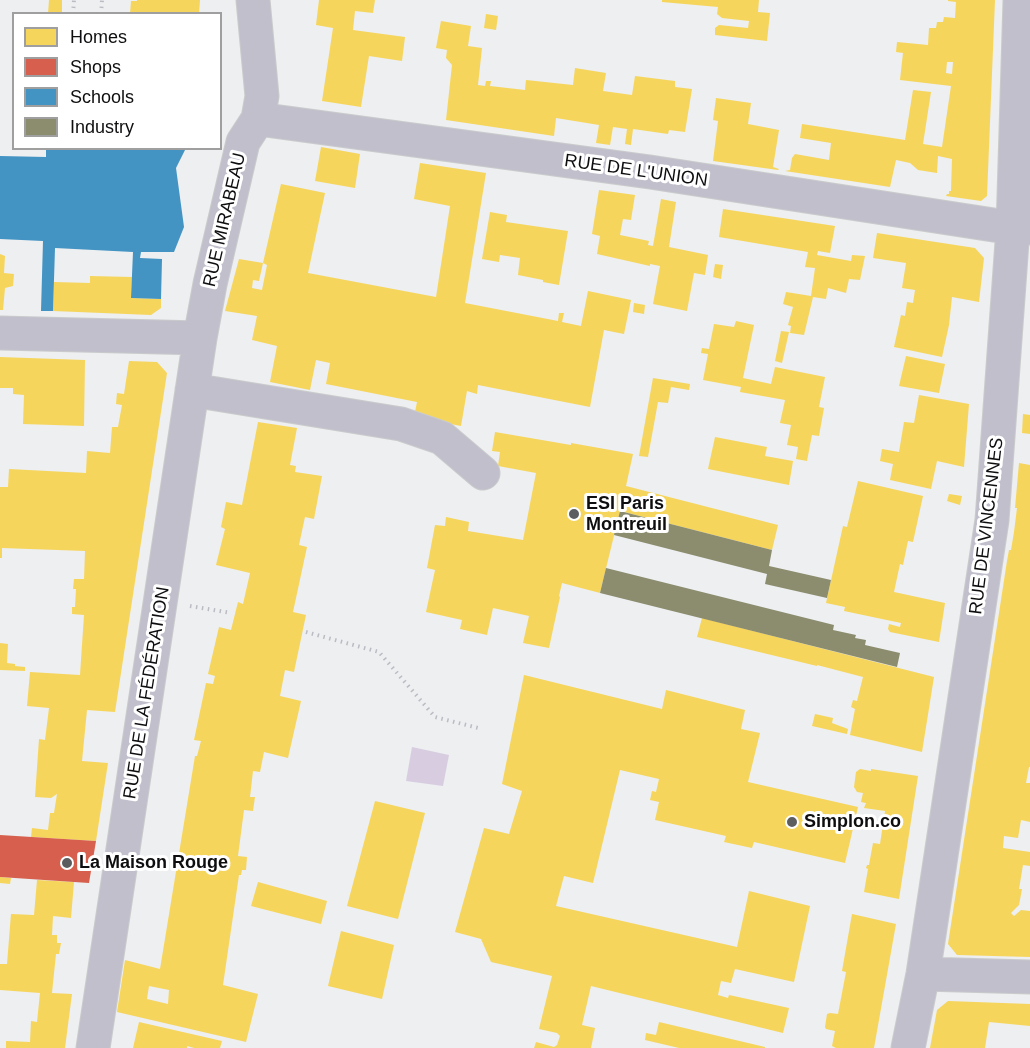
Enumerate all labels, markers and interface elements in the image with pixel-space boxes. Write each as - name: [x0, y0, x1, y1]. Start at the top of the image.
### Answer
- legend: [12, 12, 222, 150]
- text: Homes: [70, 27, 127, 47]
- text: Shops: [70, 57, 121, 77]
- text: Schools: [70, 87, 134, 107]
- text: Industry: [70, 117, 134, 137]
- street label: RUE DE L'UNION: [563, 150, 709, 192]
- street label: RUE MIRABEAU: [199, 151, 251, 289]
- street label: RUE DE VINCENNES: [965, 436, 1009, 616]
- place label: ESI Paris Montreuil: [586, 493, 667, 536]
- marker: ESI Paris Montreuil: [567, 507, 581, 521]
- street label: RUE DE LA FÉDÉRATION: [120, 585, 174, 801]
- place label: Simplon.co: [804, 811, 901, 833]
- marker: Simplon.co: [785, 815, 799, 829]
- place label: La Maison Rouge: [79, 852, 228, 874]
- marker: La Maison Rouge: [60, 856, 74, 870]

